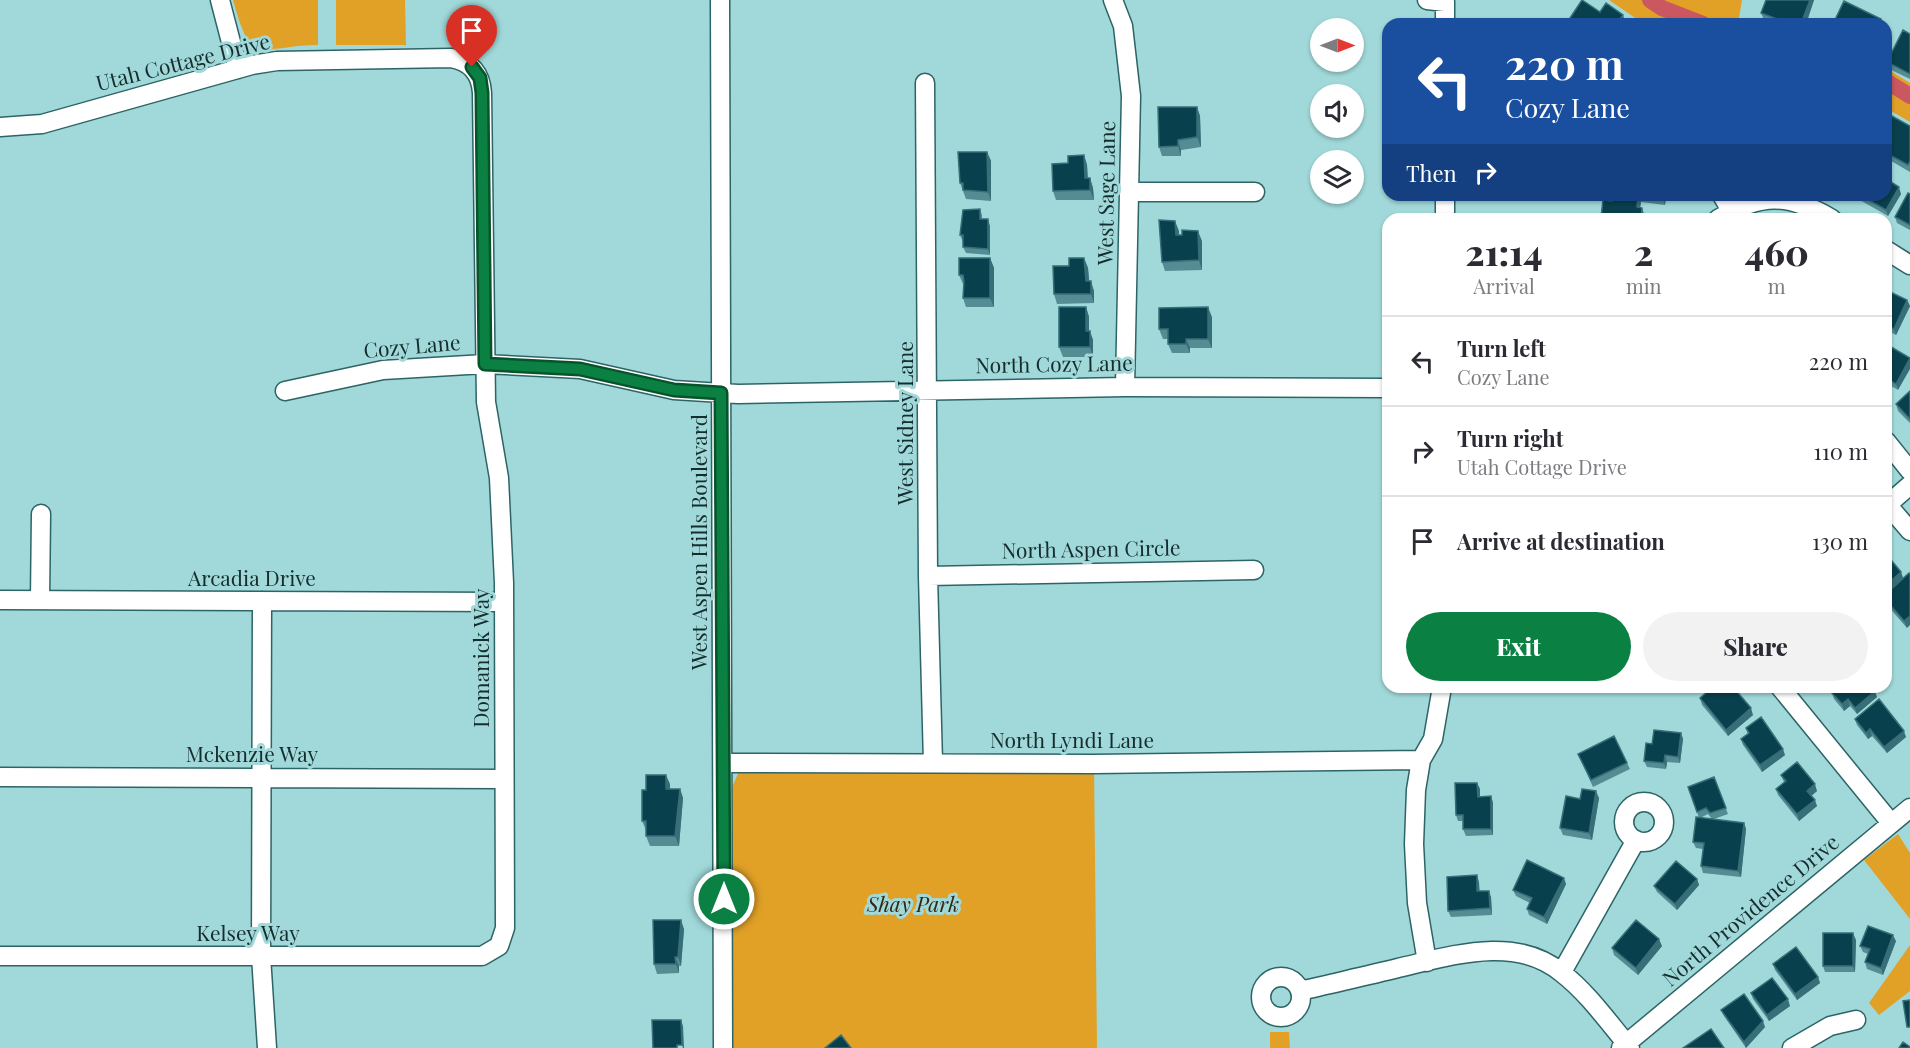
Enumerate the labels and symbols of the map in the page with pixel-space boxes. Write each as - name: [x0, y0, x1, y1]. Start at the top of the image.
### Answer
- pin: [446, 5, 497, 67]
- north arrow: [1310, 18, 1364, 72]
- street label: Utah Cottage Drive: [93, 26, 272, 96]
- street label: West Sage Lane: [1090, 121, 1120, 266]
- street label: Cozy Lane: [362, 327, 461, 363]
- street label: West Sidney Lane: [890, 341, 918, 506]
- street label: North Cozy Lane: [975, 348, 1133, 378]
- street label: West Aspen Hills Boulevard: [684, 414, 712, 671]
- street label: North Aspen Circle: [1001, 532, 1181, 564]
- street label: Arcadia Drive: [187, 563, 316, 591]
- street label: Domanick Way: [466, 588, 494, 728]
- street label: North Lyndi Lane: [990, 725, 1154, 753]
- street label: Mckenzie Way: [186, 739, 319, 767]
- street label: North Providence Drive: [1656, 827, 1844, 992]
- position arrow: [692, 867, 756, 931]
- park label: Shay Park: [866, 889, 959, 917]
- street label: Kelsey Way: [196, 918, 300, 946]

